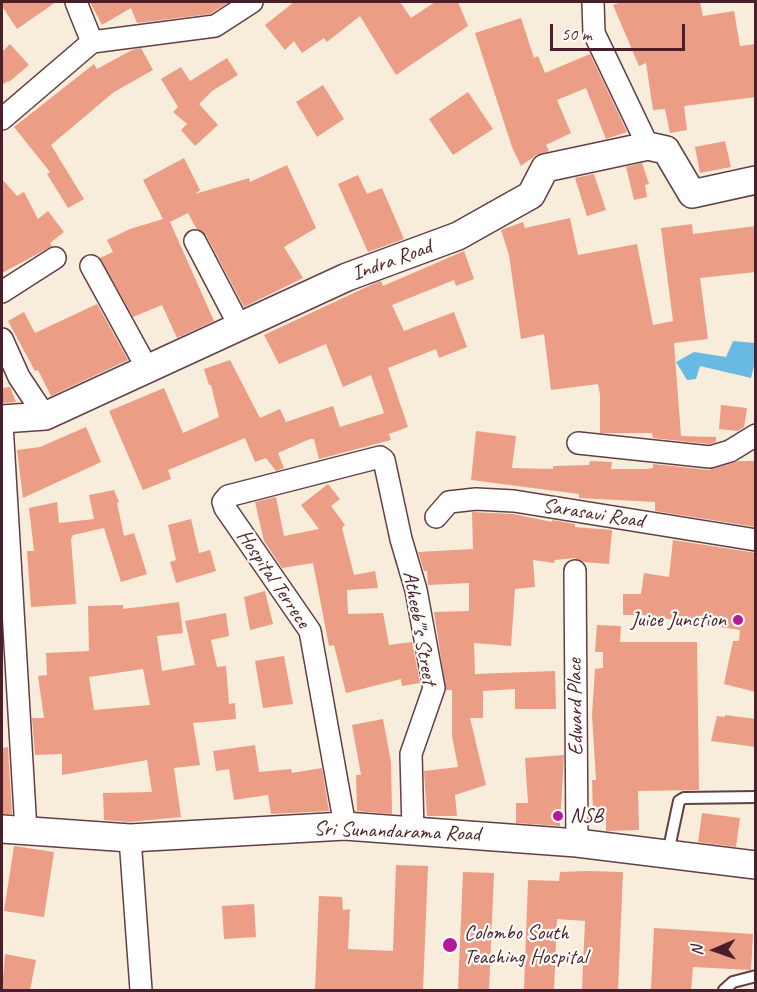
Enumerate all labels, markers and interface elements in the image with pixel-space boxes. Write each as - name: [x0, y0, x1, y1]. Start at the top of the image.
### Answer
- scale bar: [553, 12, 688, 50]
- text: 50 m: [561, 23, 592, 45]
- street label: Indra Road: [349, 235, 435, 287]
- street label: Sarasavi Road: [541, 494, 645, 534]
- street label: Hospital Terrece: [231, 525, 315, 633]
- street label: Atheeb'''s Street: [397, 569, 441, 687]
- place label: Juice Junction: [631, 607, 726, 633]
- marker: Juice Junction: [731, 613, 745, 627]
- street label: Edward Place: [563, 658, 589, 756]
- place label: NSB: [570, 803, 603, 829]
- marker: NSB: [551, 809, 565, 823]
- street label: Sri Sunandarama Road: [313, 817, 481, 847]
- place label: Colombo South Teaching Hospital: [464, 920, 587, 970]
- north arrow: [685, 920, 745, 980]
- marker: Colombo South Teaching Hospital: [441, 936, 459, 954]
- text: N: [687, 945, 707, 956]

